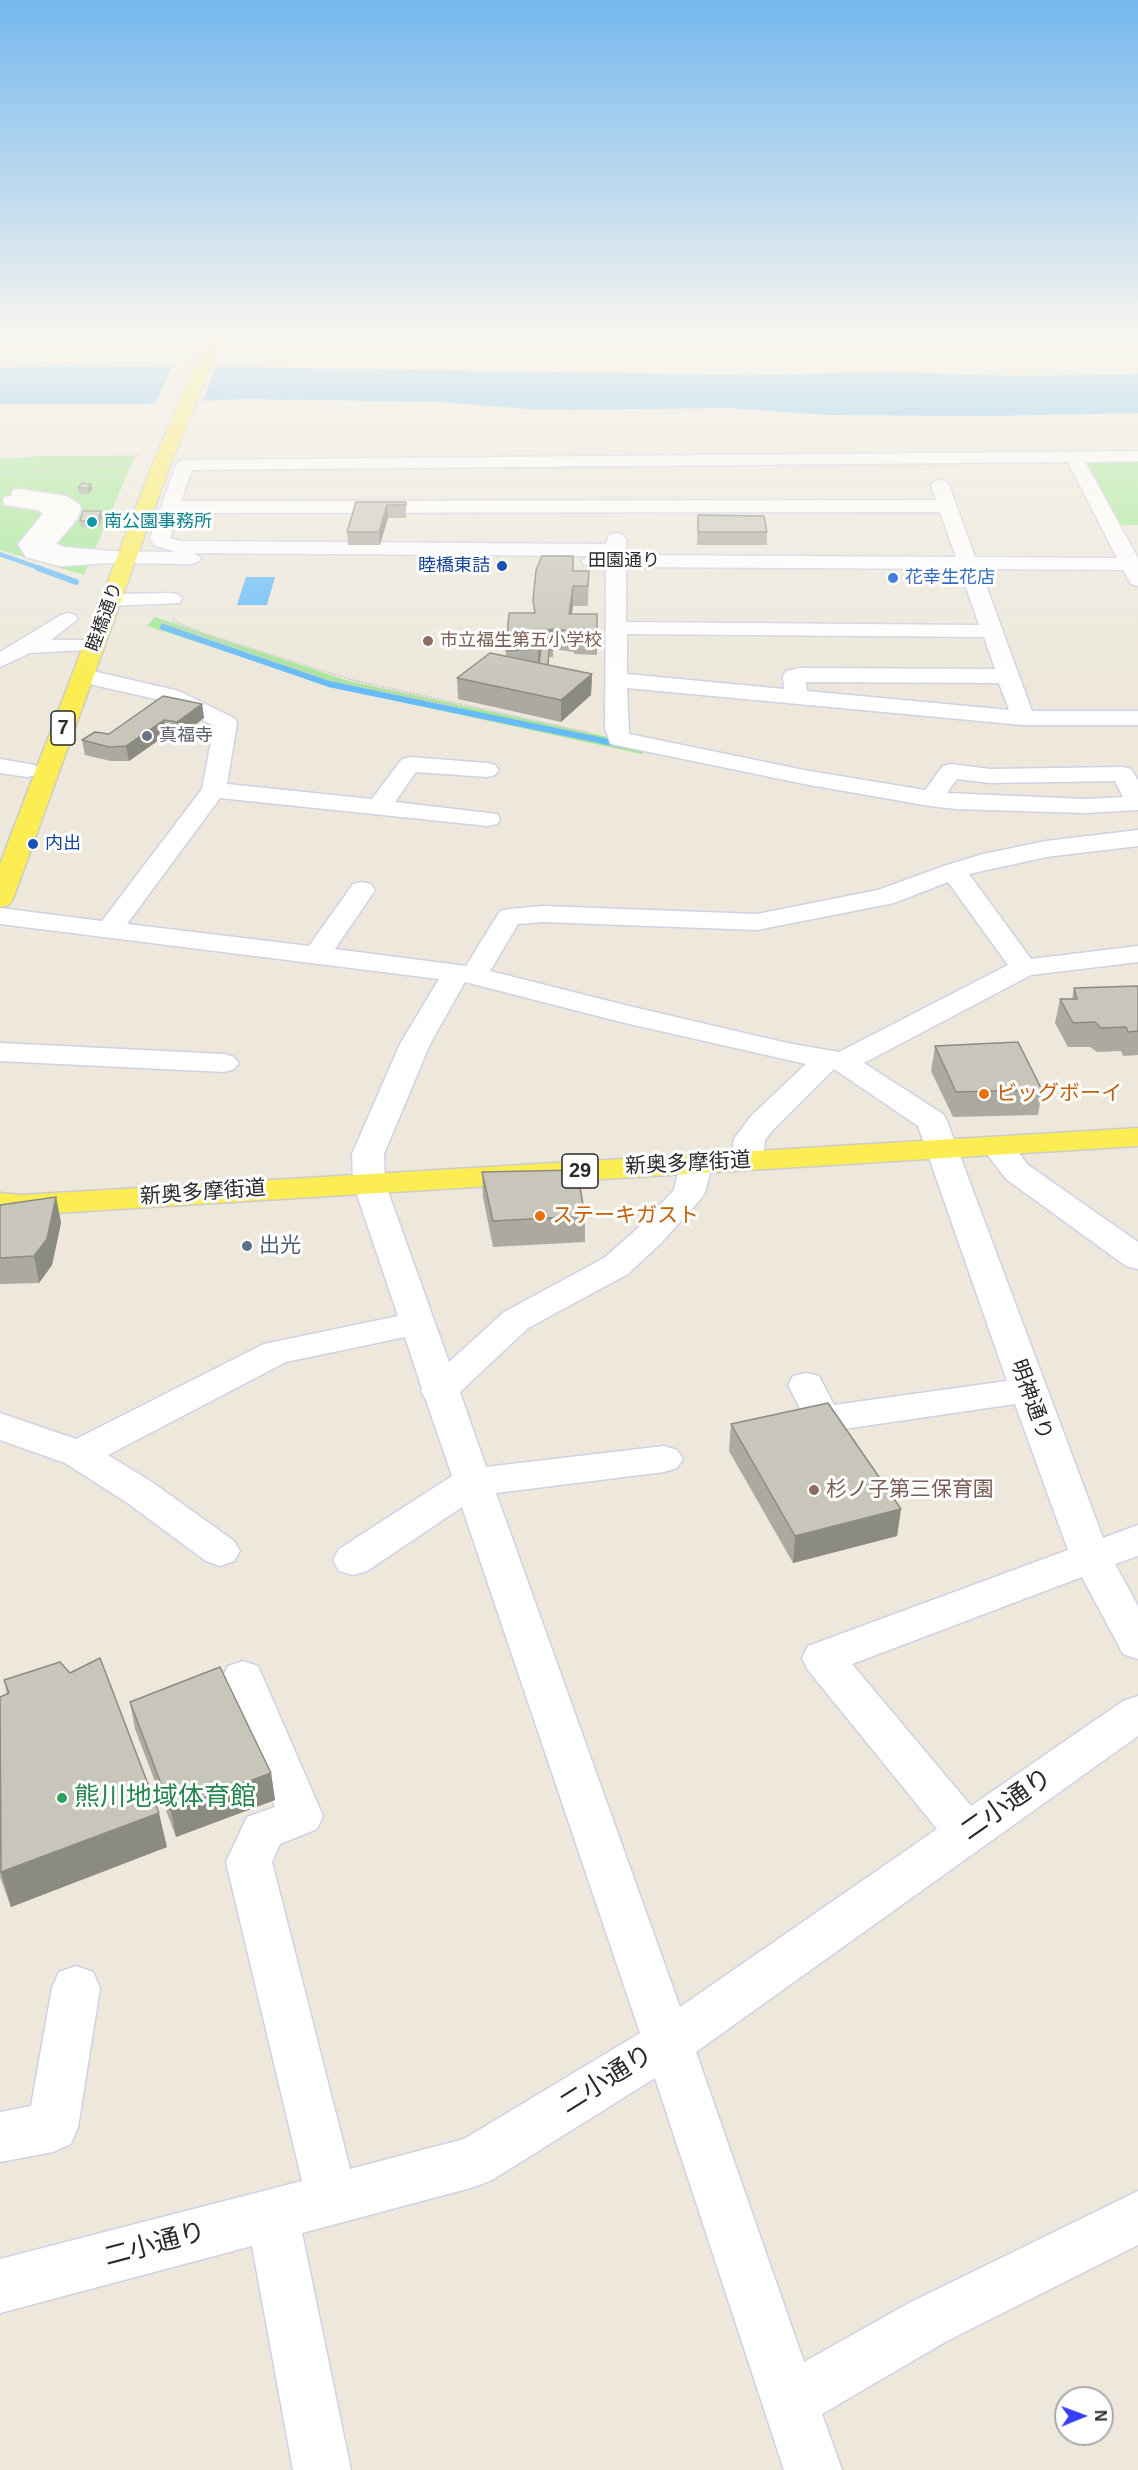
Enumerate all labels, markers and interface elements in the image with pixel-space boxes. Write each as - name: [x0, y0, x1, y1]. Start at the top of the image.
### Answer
- place label: 南公園事務所: [104, 511, 212, 533]
- marker: 南公園事務所: [85, 515, 99, 529]
- street label: 田園通り: [588, 550, 660, 572]
- place label: 睦橋東詰: [418, 555, 490, 577]
- marker: 睦橋東詰: [495, 559, 509, 573]
- place label: 花幸生花店: [905, 567, 995, 589]
- marker: 花幸生花店: [886, 571, 900, 585]
- street label: 睦橋通り: [83, 579, 127, 655]
- place label: 市立福生第五小学校: [440, 630, 602, 652]
- marker: 市立福生第五小学校: [421, 634, 435, 648]
- road number: 7: [51, 711, 75, 745]
- place label: 真福寺: [159, 725, 213, 747]
- marker: 真福寺: [140, 729, 154, 743]
- place label: 内出: [45, 833, 81, 855]
- marker: 内出: [26, 837, 40, 851]
- place label: ビッグボーイ: [996, 1081, 1122, 1107]
- marker: ビッグボーイ: [977, 1087, 991, 1101]
- street label: 新奥多摩街道: [624, 1148, 752, 1180]
- road number: 29: [562, 1154, 598, 1188]
- street label: 新奥多摩街道: [139, 1176, 267, 1210]
- place label: ステーキガスト: [552, 1203, 699, 1229]
- marker: ステーキガスト: [533, 1209, 547, 1223]
- place label: 出光: [259, 1233, 301, 1259]
- marker: 出光: [240, 1239, 254, 1253]
- street label: 明神通り: [1005, 1356, 1057, 1444]
- place label: 杉ノ子第三保育園: [826, 1477, 994, 1503]
- marker: 杉ノ子第三保育園: [807, 1483, 821, 1497]
- street label: 二小通り: [955, 1762, 1059, 1848]
- place label: 熊川地域体育館: [74, 1782, 256, 1814]
- marker: 熊川地域体育館: [55, 1791, 69, 1805]
- street label: 二小通り: [555, 2039, 659, 2121]
- street label: 二小通り: [101, 2216, 209, 2274]
- north arrow: [1054, 2386, 1114, 2446]
- text: N: [1092, 2410, 1109, 2422]

